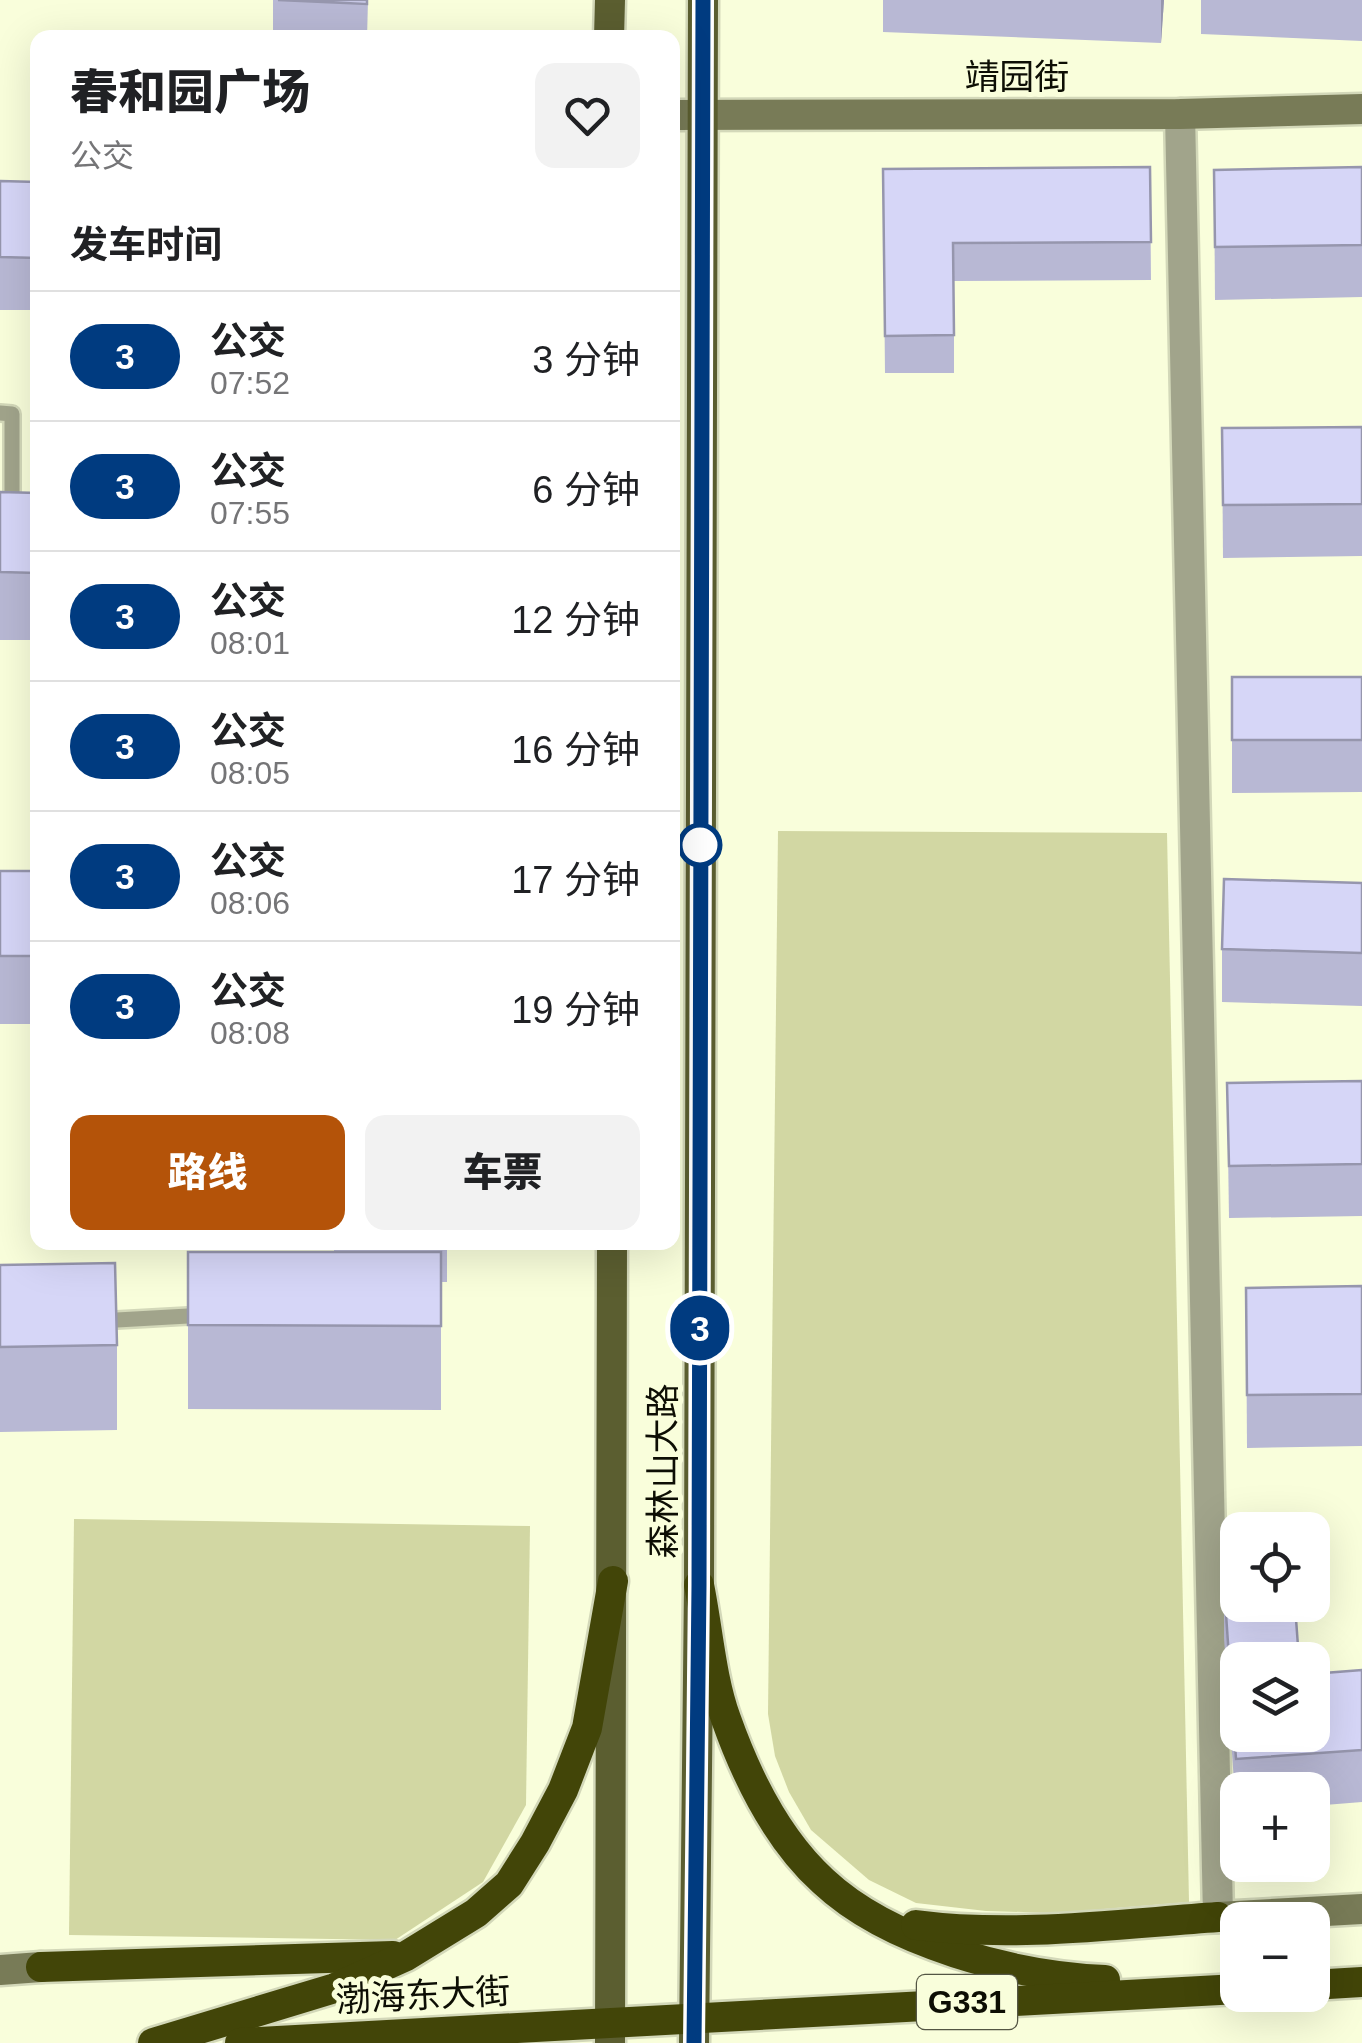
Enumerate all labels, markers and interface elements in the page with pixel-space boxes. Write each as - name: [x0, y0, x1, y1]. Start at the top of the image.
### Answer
- street label: 靖园街: [964, 57, 1070, 96]
- button: heart: [535, 63, 640, 168]
- text: 春和园广场: [70, 66, 310, 119]
- text: 公交: [70, 138, 134, 174]
- text: 发车时间: [70, 224, 222, 266]
- text: 公交: [210, 320, 286, 362]
- text: 3: [115, 337, 135, 376]
- text: 3 分钟: [532, 339, 640, 381]
- text: 07:52: [210, 365, 290, 401]
- text: 公交: [210, 450, 286, 492]
- text: 3: [115, 467, 135, 506]
- text: 6 分钟: [532, 469, 640, 511]
- text: 07:55: [210, 495, 290, 531]
- text: 公交: [210, 580, 286, 622]
- text: 3: [115, 597, 135, 636]
- text: 12 分钟: [511, 599, 640, 641]
- text: 08:01: [210, 625, 290, 661]
- text: 公交: [210, 710, 286, 752]
- text: 3: [115, 727, 135, 766]
- text: 16 分钟: [511, 729, 640, 771]
- text: 08:05: [210, 755, 290, 791]
- unlabelled marker: [679, 824, 721, 866]
- text: 公交: [210, 840, 286, 882]
- text: 3: [115, 857, 135, 896]
- text: 17 分钟: [511, 859, 640, 901]
- text: 08:06: [210, 885, 290, 921]
- text: 公交: [210, 970, 286, 1012]
- text: 3: [115, 987, 135, 1026]
- text: 19 分钟: [511, 989, 640, 1031]
- text: 08:08: [210, 1015, 290, 1051]
- button: 路线: [70, 1115, 345, 1230]
- button: 车票: [365, 1115, 640, 1230]
- line badge: 3: [668, 1296, 732, 1360]
- text: 3: [690, 1309, 710, 1348]
- street label: 森林山大路: [643, 1383, 682, 1559]
- map controls: [1220, 1512, 1330, 2012]
- button: locate: [1220, 1512, 1330, 1622]
- button: layers: [1220, 1642, 1330, 1752]
- button: +: [1220, 1772, 1330, 1882]
- button: −: [1220, 1902, 1330, 2012]
- street label: 渤海东大街: [335, 1971, 511, 2019]
- road number: G331: [917, 1975, 1017, 2029]

